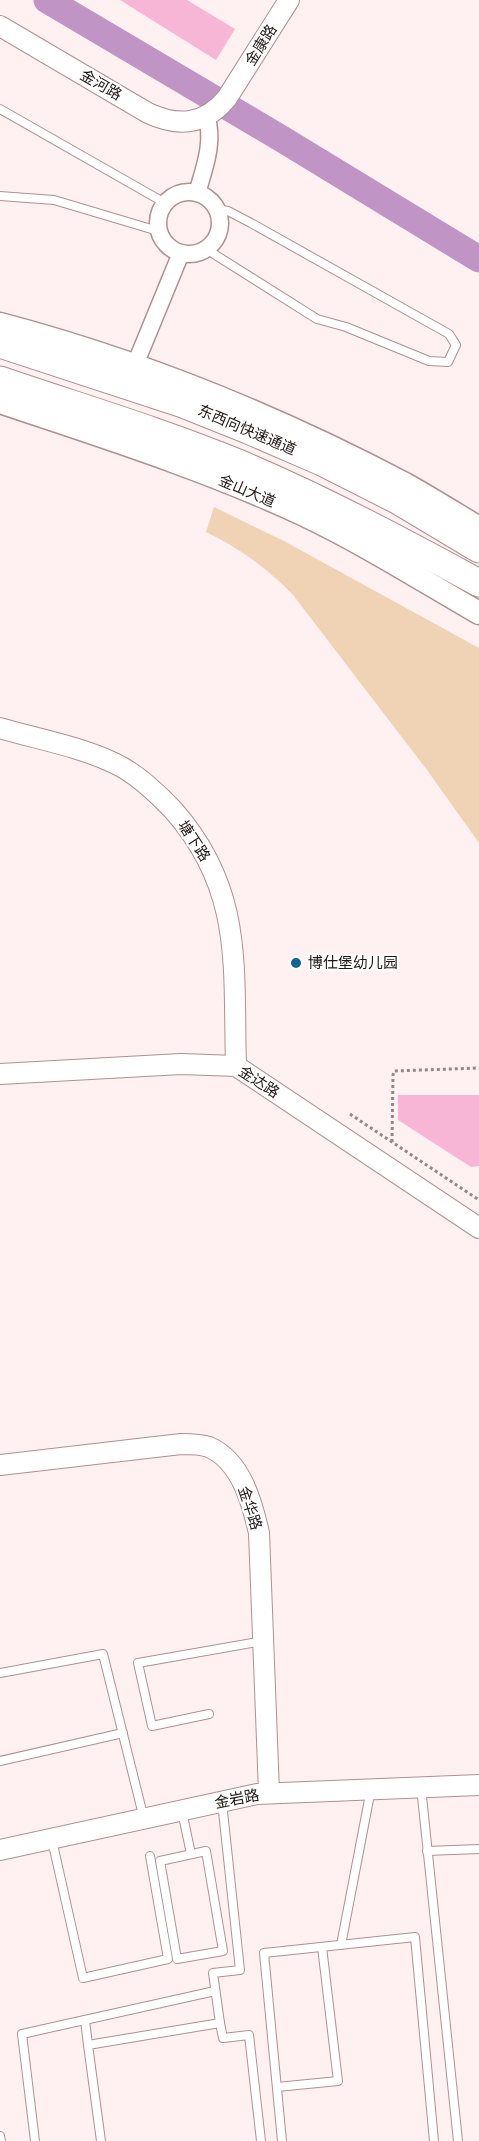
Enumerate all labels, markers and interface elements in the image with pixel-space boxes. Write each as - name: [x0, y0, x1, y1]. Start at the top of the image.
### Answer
- street label: 金康路: [241, 21, 280, 68]
- street label: 金河路: [78, 66, 125, 103]
- street label: 东西向快速通道: [196, 401, 299, 458]
- street label: 金山大道: [216, 471, 278, 510]
- street label: 塘下路: [175, 817, 214, 864]
- place label: 博仕堡幼儿园: [308, 954, 398, 971]
- marker: 博仕堡幼儿园: [289, 956, 303, 970]
- street label: 金达路: [236, 1062, 283, 1101]
- street label: 金华路: [235, 1484, 266, 1532]
- street label: 金岩路: [213, 1786, 261, 1811]

